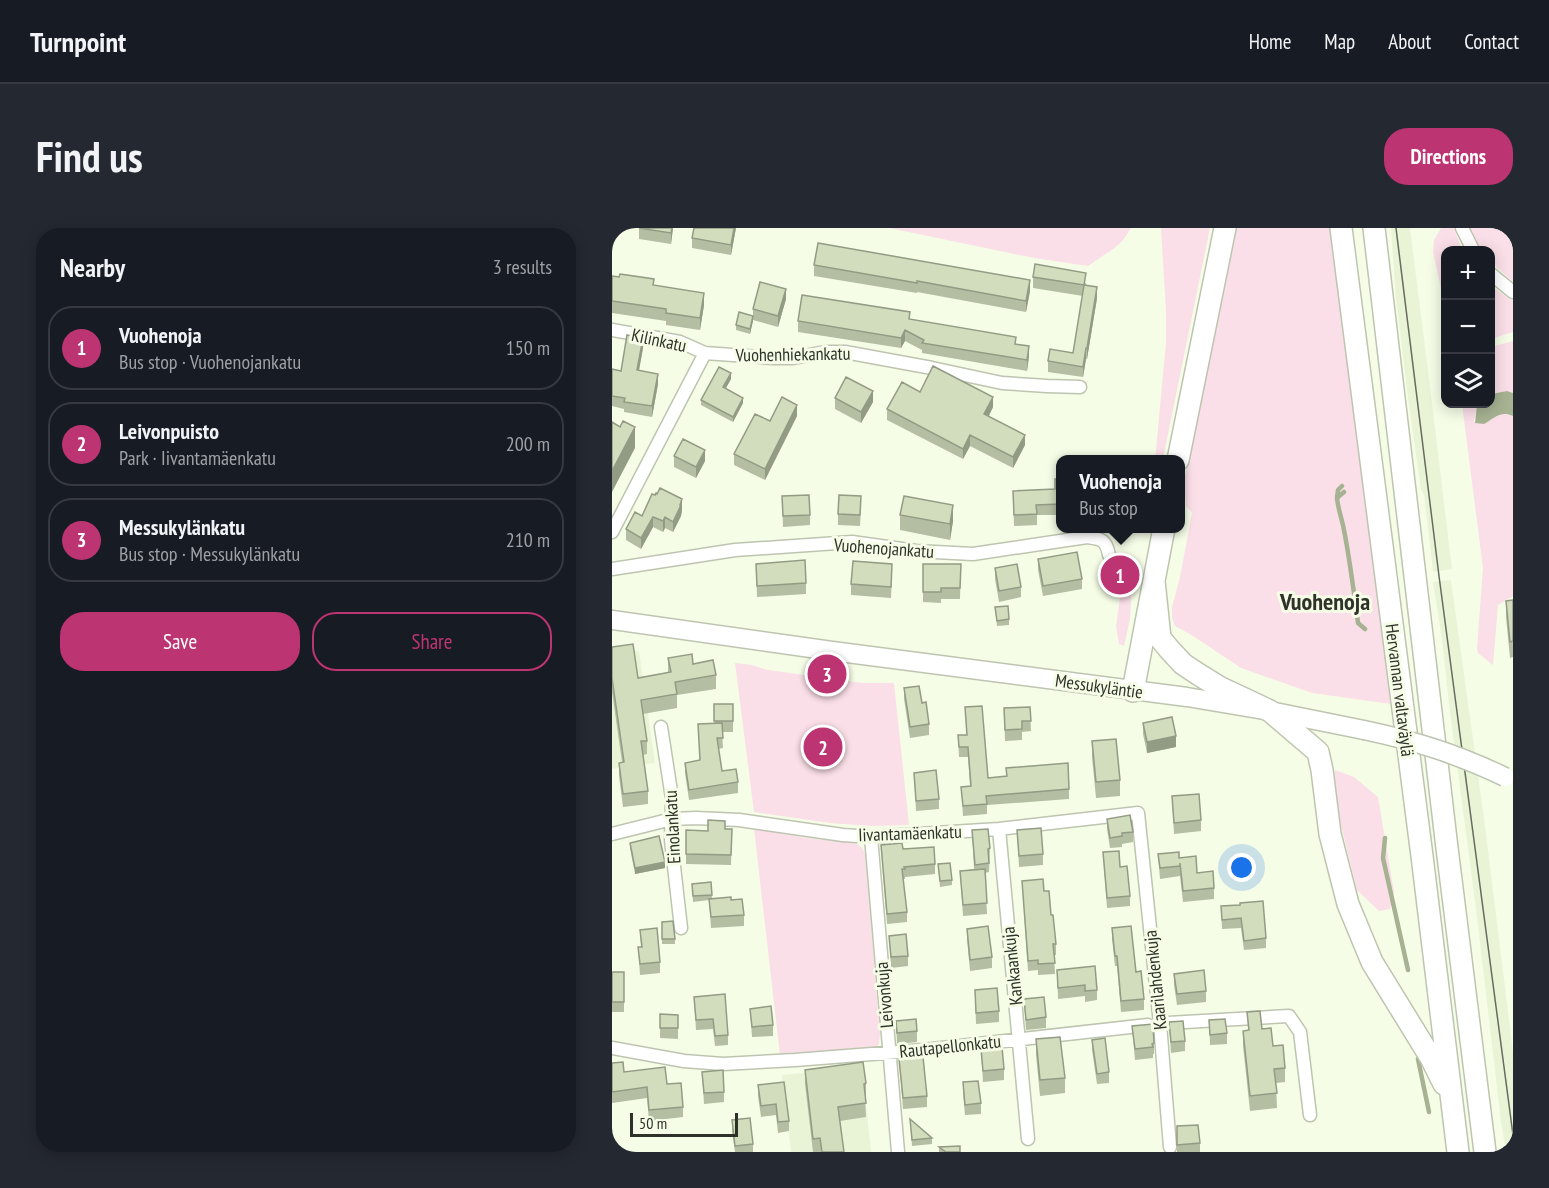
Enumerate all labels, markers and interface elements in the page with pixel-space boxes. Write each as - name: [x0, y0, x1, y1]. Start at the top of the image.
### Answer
- text: Turnpoint: [30, 23, 126, 60]
- text: Home: [1249, 28, 1291, 55]
- text: Map: [1324, 28, 1355, 55]
- text: About: [1388, 28, 1431, 55]
- text: Contact: [1464, 28, 1519, 55]
- button: Directions: [1384, 128, 1513, 185]
- text: Find us: [36, 129, 143, 184]
- map controls: [1441, 246, 1495, 408]
- button: +: [1441, 246, 1495, 300]
- text: Nearby: [60, 251, 125, 284]
- text: 3 results: [493, 254, 552, 280]
- button: −: [1441, 300, 1495, 354]
- text: Vuohenoja: [119, 321, 202, 349]
- street label: Kilinkatu: [629, 323, 689, 357]
- text: 1: [77, 335, 86, 361]
- text: 150 m: [506, 335, 550, 361]
- street label: Vuohenhiekankatu: [734, 342, 851, 367]
- text: Bus stop · Vuohenojankatu: [119, 349, 301, 375]
- button: layers: [1441, 354, 1495, 408]
- text: Leivonpuisto: [119, 417, 219, 445]
- text: 2: [77, 431, 86, 457]
- text: 200 m: [506, 431, 550, 457]
- text: Park · Iivantamäenkatu: [119, 445, 276, 471]
- popup: [1056, 455, 1185, 533]
- text: Vuohenoja: [1079, 467, 1162, 495]
- text: Bus stop: [1079, 495, 1138, 521]
- text: Messukylänkatu: [119, 513, 245, 541]
- text: 3: [77, 527, 86, 553]
- text: 210 m: [506, 527, 550, 553]
- street label: Vuohenojankatu: [832, 533, 935, 563]
- text: Bus stop · Messukylänkatu: [119, 541, 300, 567]
- pin: 1: [1100, 552, 1140, 598]
- district label: Vuohenoja: [1279, 586, 1370, 617]
- button: Save: [60, 612, 300, 671]
- button: Share: [312, 612, 552, 671]
- street label: Hervannan valtaväylä: [1380, 622, 1420, 758]
- pin: 3: [808, 652, 846, 696]
- street label: Messukyläntie: [1054, 668, 1144, 704]
- pin: 2: [804, 724, 842, 770]
- street label: Einolankatu: [659, 790, 685, 864]
- street label: Iivantamäenkatu: [858, 820, 962, 846]
- your location: [1227, 853, 1256, 882]
- street label: Kankaankuja: [996, 926, 1028, 1006]
- street label: Kaarilahdenkuja: [1138, 929, 1172, 1031]
- street label: Leivonkuja: [870, 961, 898, 1029]
- street label: Rautapellonkatu: [898, 1029, 1002, 1063]
- scale bar: [630, 1110, 738, 1138]
- text: 50 m: [639, 1113, 667, 1133]

